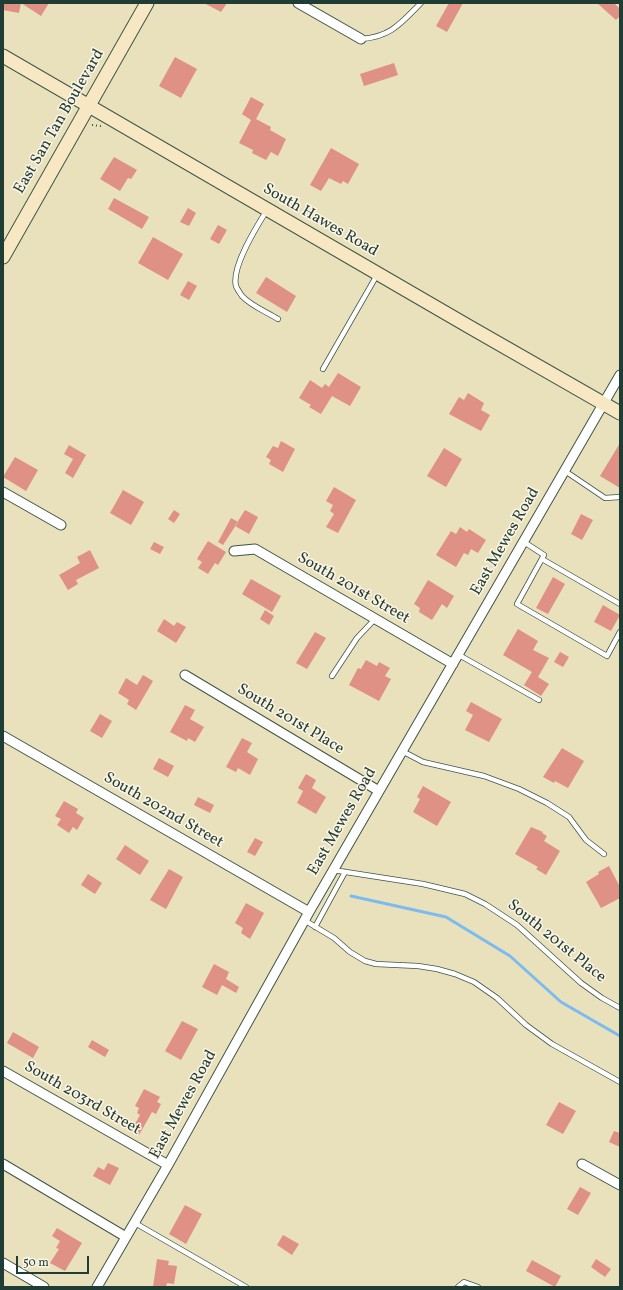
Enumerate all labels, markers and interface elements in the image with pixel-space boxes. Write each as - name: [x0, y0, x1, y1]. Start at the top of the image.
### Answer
- street label: East San Tan Boulevard: [11, 46, 109, 198]
- street label: South Hawes Road: [259, 180, 381, 262]
- street label: East Mewes Road: [467, 485, 545, 599]
- street label: South 201st Street: [293, 549, 413, 629]
- street label: South 201st Place: [233, 681, 347, 759]
- street label: East Mewes Road: [304, 765, 382, 879]
- street label: South 202nd Street: [100, 769, 226, 853]
- street label: South 201st Place: [503, 896, 609, 988]
- street label: East Mewes Road: [146, 1047, 222, 1163]
- street label: South 203rd Street: [20, 1058, 144, 1140]
- scale bar: [18, 1248, 91, 1274]
- text: 50 m: [23, 1255, 49, 1271]

